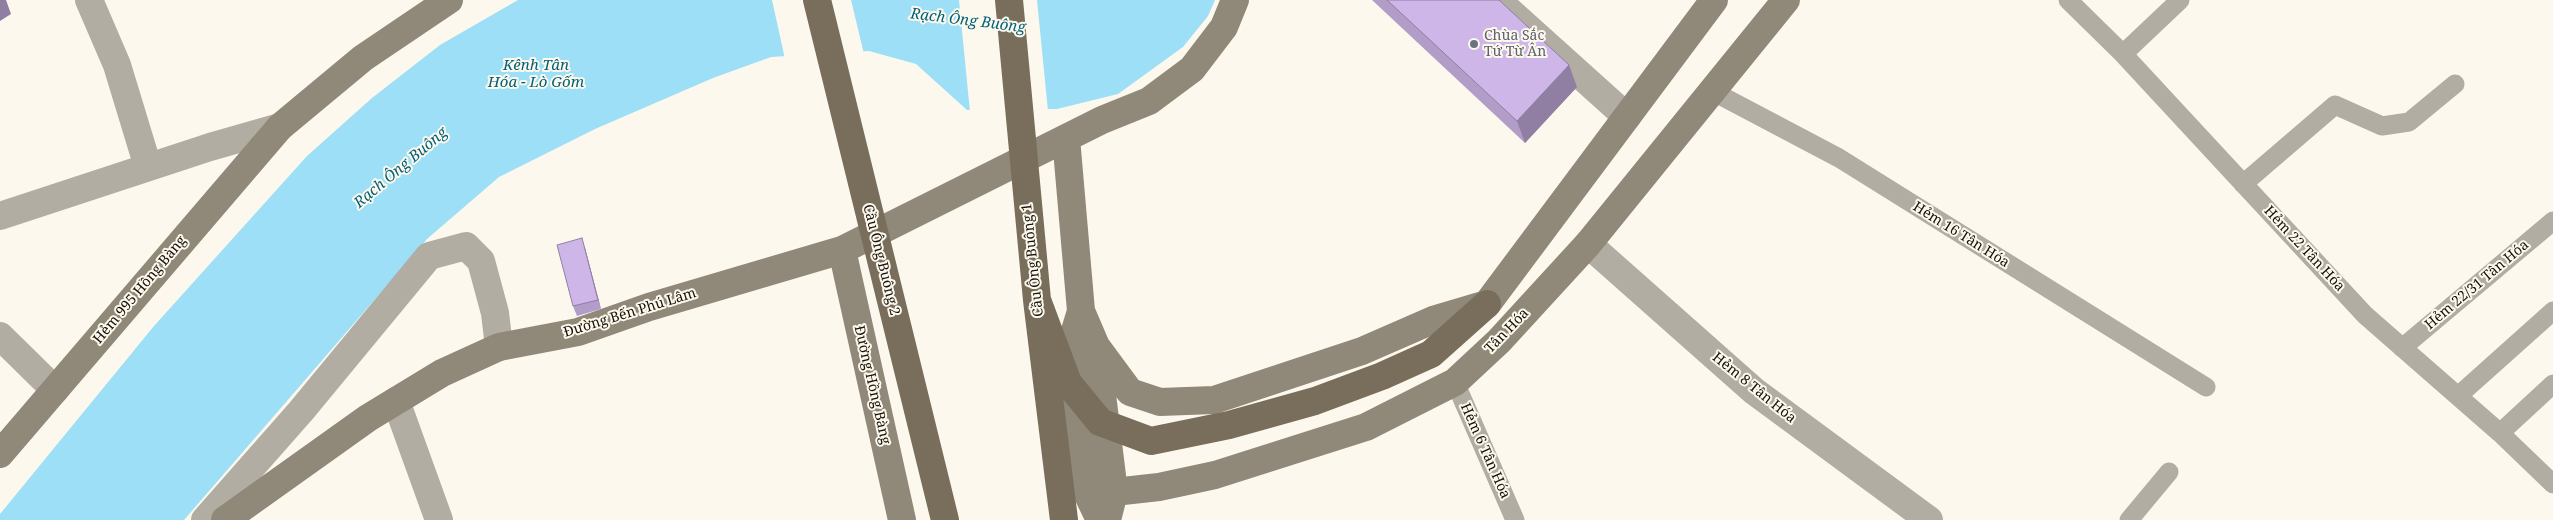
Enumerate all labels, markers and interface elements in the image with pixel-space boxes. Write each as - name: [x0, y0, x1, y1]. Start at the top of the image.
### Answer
- water label: Rạch Ông Buông: [909, 5, 1027, 37]
- place label: Chùa Sắc Tứ Từ Ân: [1484, 28, 1546, 60]
- marker: Chùa Sắc Tứ Từ Ân: [1468, 38, 1480, 50]
- water label: Kênh Tân Hóa - Lò Gốm: [488, 57, 584, 92]
- water label: Rạch Ông Buông: [351, 124, 451, 212]
- street label: Hẻm 16 Tân Hóa: [1910, 199, 2012, 271]
- street label: Cầu Ông Buông 2: [859, 203, 903, 317]
- street label: Cầu Ông Buông 1: [1019, 203, 1047, 317]
- street label: Hẻm 22 Tân Hóa: [2260, 203, 2348, 295]
- street label: Hẻm 995 Hồng Bàng: [90, 233, 190, 347]
- street label: Hẻm 22/31 Tân Hóa: [2422, 237, 2532, 333]
- street label: Đường Bến Phú Lâm: [562, 285, 698, 341]
- street label: Tân Hóa: [1482, 305, 1532, 357]
- street label: Đường Hồng Bàng: [850, 324, 894, 446]
- street label: Hẻm 8 Tân Hóa: [1709, 349, 1799, 427]
- street label: Hẻm 6 Tân Hóa: [1456, 401, 1514, 501]

